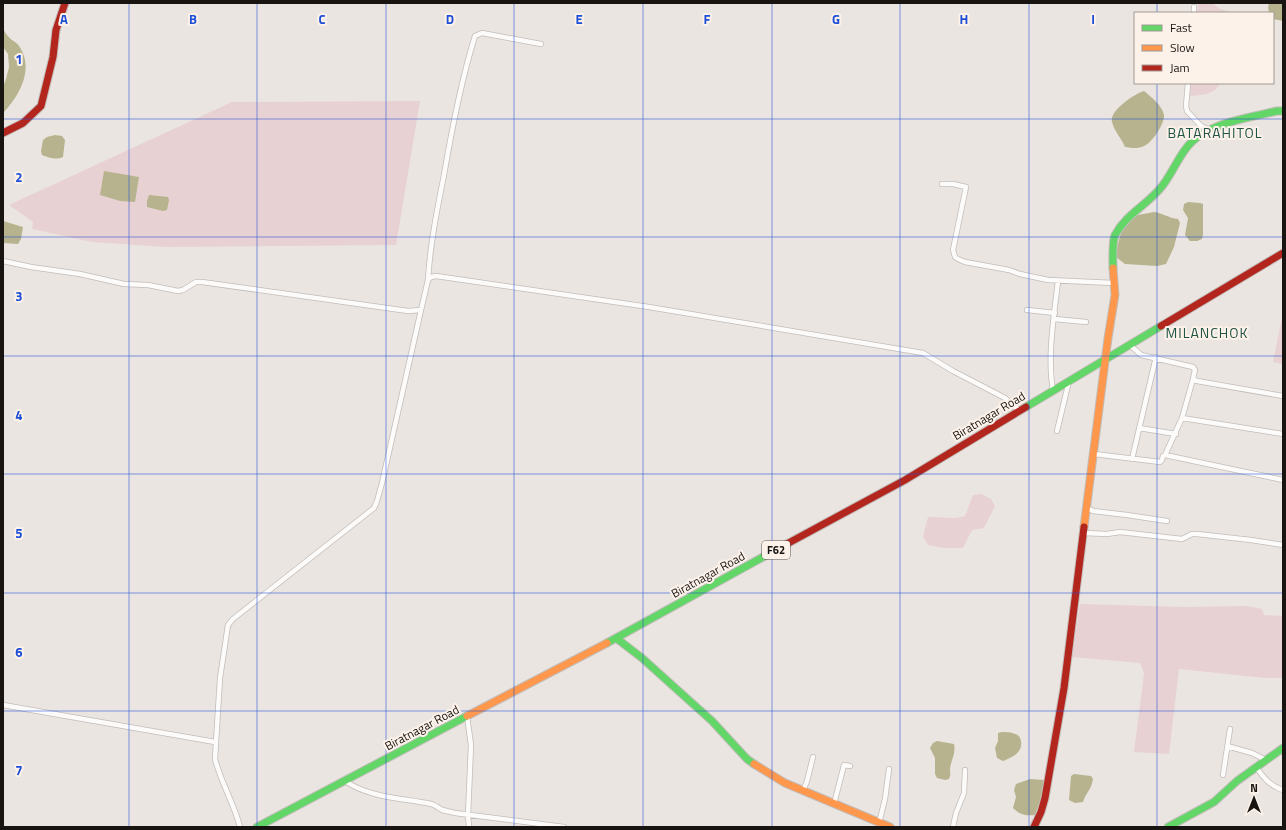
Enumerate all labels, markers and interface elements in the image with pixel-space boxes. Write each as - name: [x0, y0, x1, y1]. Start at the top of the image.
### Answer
- text: A: [60, 9, 68, 29]
- text: B: [189, 9, 197, 29]
- text: C: [318, 9, 326, 29]
- text: D: [446, 9, 454, 29]
- text: E: [575, 9, 583, 29]
- text: F: [704, 9, 711, 29]
- text: G: [832, 9, 840, 29]
- text: H: [960, 9, 968, 29]
- text: I: [1091, 9, 1095, 29]
- legend: [1134, 12, 1274, 84]
- text: Fast: [1170, 18, 1193, 37]
- text: Slow: [1170, 38, 1195, 57]
- text: 1: [15, 49, 23, 69]
- text: Jam: [1170, 58, 1190, 77]
- district label: BATARAHITOL: [1167, 122, 1263, 143]
- text: 2: [15, 167, 23, 187]
- text: 3: [15, 286, 23, 306]
- district label: MILANCHOK: [1166, 322, 1249, 343]
- street label: Biratnagar Road: [949, 386, 1029, 445]
- text: 4: [15, 405, 23, 425]
- text: 5: [15, 523, 23, 543]
- road number: F62: [762, 541, 790, 559]
- street label: Biratnagar Road: [667, 546, 748, 603]
- text: 6: [15, 642, 23, 662]
- street label: Biratnagar Road: [381, 700, 462, 755]
- text: 7: [15, 760, 23, 780]
- north arrow: [1234, 778, 1274, 818]
- text: N: [1250, 780, 1258, 796]

